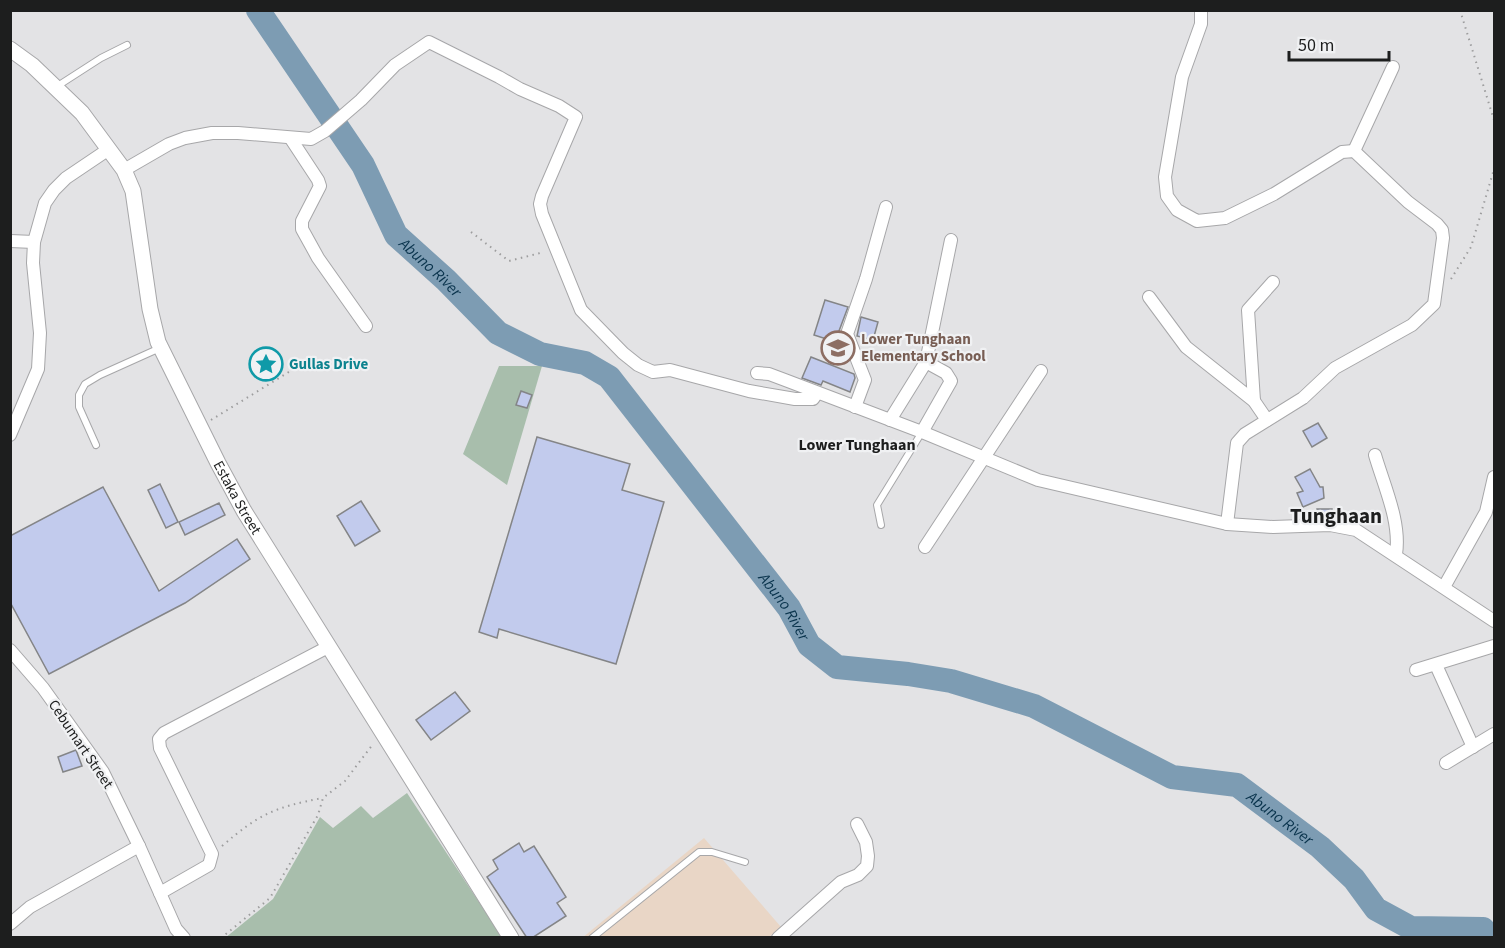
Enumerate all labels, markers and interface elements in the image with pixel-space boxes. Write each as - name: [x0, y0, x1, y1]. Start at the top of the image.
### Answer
- scale bar: [1289, 24, 1390, 62]
- text: 50 m: [1298, 33, 1334, 58]
- water label: Abuno River: [393, 233, 468, 303]
- place label: Lower Tunghaan Elementary School: [861, 329, 986, 367]
- school or university icon: Lower Tunghaan Elementary School: [820, 330, 856, 366]
- place icon: Gullas Drive: [248, 346, 284, 382]
- place label: Gullas Drive: [289, 354, 369, 375]
- district label: Lower Tunghaan: [798, 434, 916, 456]
- street label: Estaka Street: [208, 457, 266, 539]
- district label: Tunghaan: [1290, 501, 1382, 531]
- water label: Abuno River: [753, 567, 815, 646]
- street label: Cebumart Street: [43, 696, 118, 793]
- water label: Abuno River: [1241, 786, 1319, 851]

